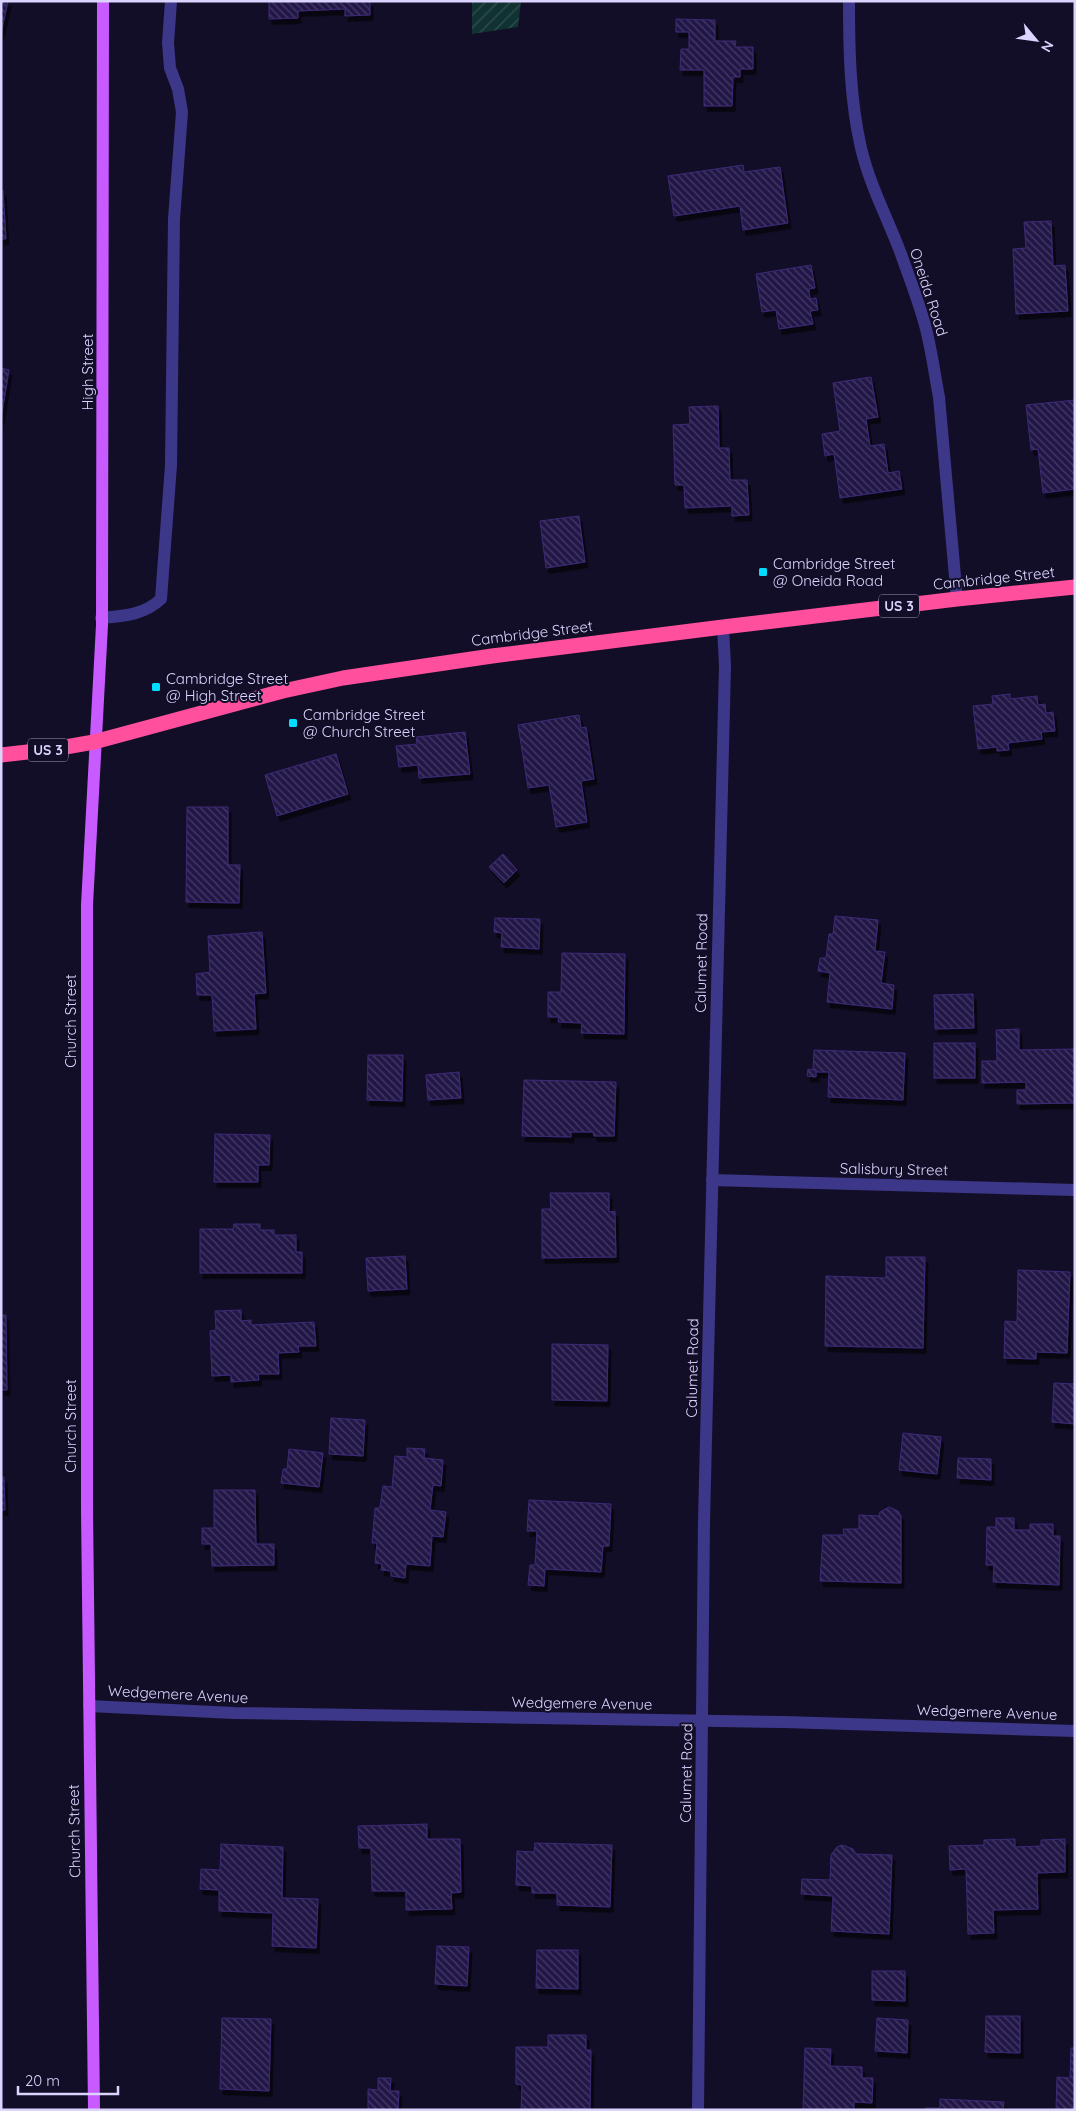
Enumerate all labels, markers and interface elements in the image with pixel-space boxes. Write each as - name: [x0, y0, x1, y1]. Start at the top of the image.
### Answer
- north arrow: [1011, 15, 1061, 65]
- text: N: [1037, 37, 1058, 55]
- street label: Oneida Road: [906, 246, 952, 338]
- street label: High Street: [78, 334, 97, 410]
- place label: Cambridge Street @ Oneida Road: [773, 554, 895, 590]
- street label: Cambridge Street: [932, 562, 1056, 594]
- marker: Cambridge Street @ Oneida Road: [757, 566, 769, 578]
- road number: US 3: [879, 594, 919, 618]
- street label: Cambridge Street: [470, 616, 594, 650]
- place label: Cambridge Street @ High Street: [166, 669, 288, 705]
- marker: Cambridge Street @ High Street: [150, 681, 162, 693]
- place label: Cambridge Street @ Church Street: [303, 705, 425, 741]
- marker: Cambridge Street @ Church Street: [287, 717, 299, 729]
- road number: US 3: [28, 738, 68, 762]
- street label: Calumet Road: [691, 913, 711, 1013]
- street label: Church Street: [61, 974, 80, 1068]
- street label: Salisbury Street: [840, 1159, 948, 1179]
- street label: Calumet Road: [682, 1318, 702, 1418]
- street label: Church Street: [61, 1379, 80, 1473]
- street label: Wedgemere Avenue: [107, 1681, 249, 1707]
- street label: Wedgemere Avenue: [511, 1692, 653, 1714]
- street label: Wedgemere Avenue: [916, 1700, 1058, 1724]
- street label: Calumet Road: [676, 1723, 696, 1823]
- street label: Church Street: [64, 1784, 84, 1878]
- scale bar: [18, 2064, 118, 2096]
- text: 20 m: [25, 2071, 60, 2090]

